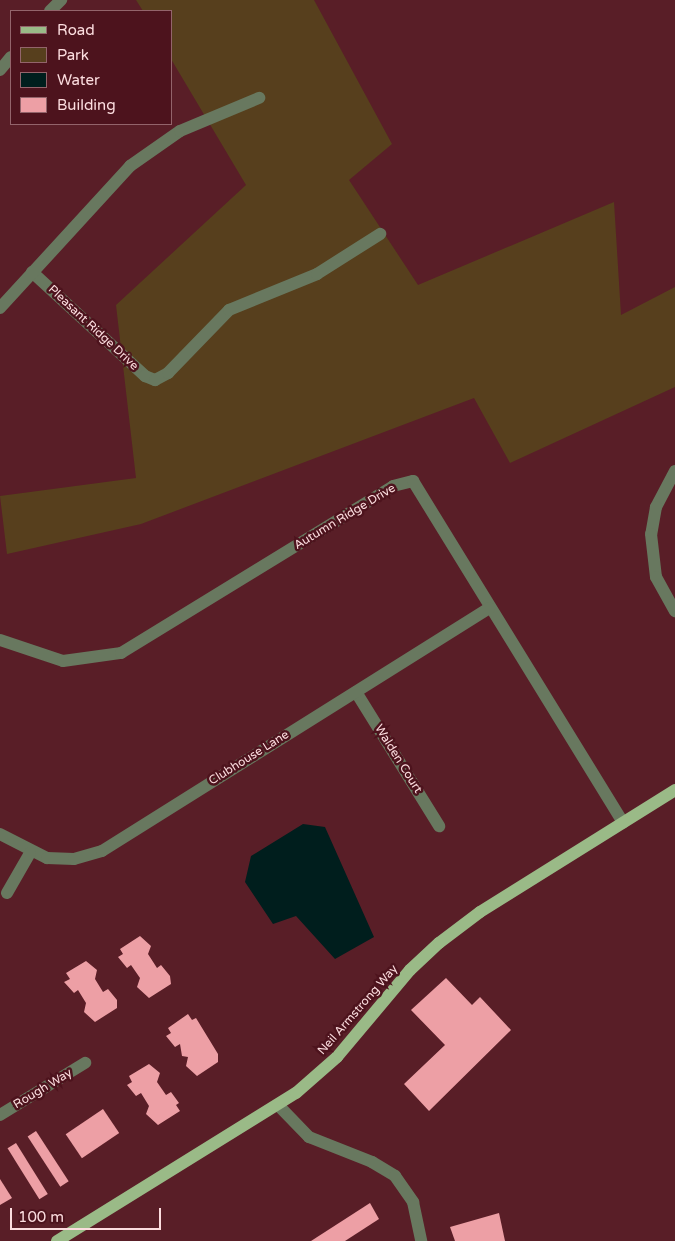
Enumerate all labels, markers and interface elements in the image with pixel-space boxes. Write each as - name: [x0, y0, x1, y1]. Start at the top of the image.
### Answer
- legend: [10, 10, 172, 125]
- text: Road: [57, 21, 95, 39]
- text: Park: [57, 46, 89, 64]
- text: Water: [57, 71, 100, 89]
- text: Building: [57, 96, 116, 114]
- street label: Pleasant Ridge Drive: [45, 282, 141, 374]
- street label: Autumn Ridge Drive: [292, 481, 398, 553]
- street label: Walden Court: [371, 722, 425, 796]
- street label: Clubhouse Lane: [206, 728, 292, 788]
- street label: Neil Armstrong Way: [315, 962, 401, 1058]
- street label: Rough Way: [11, 1066, 75, 1112]
- scale bar: [12, 1198, 164, 1230]
- text: 100 m: [18, 1208, 64, 1226]

